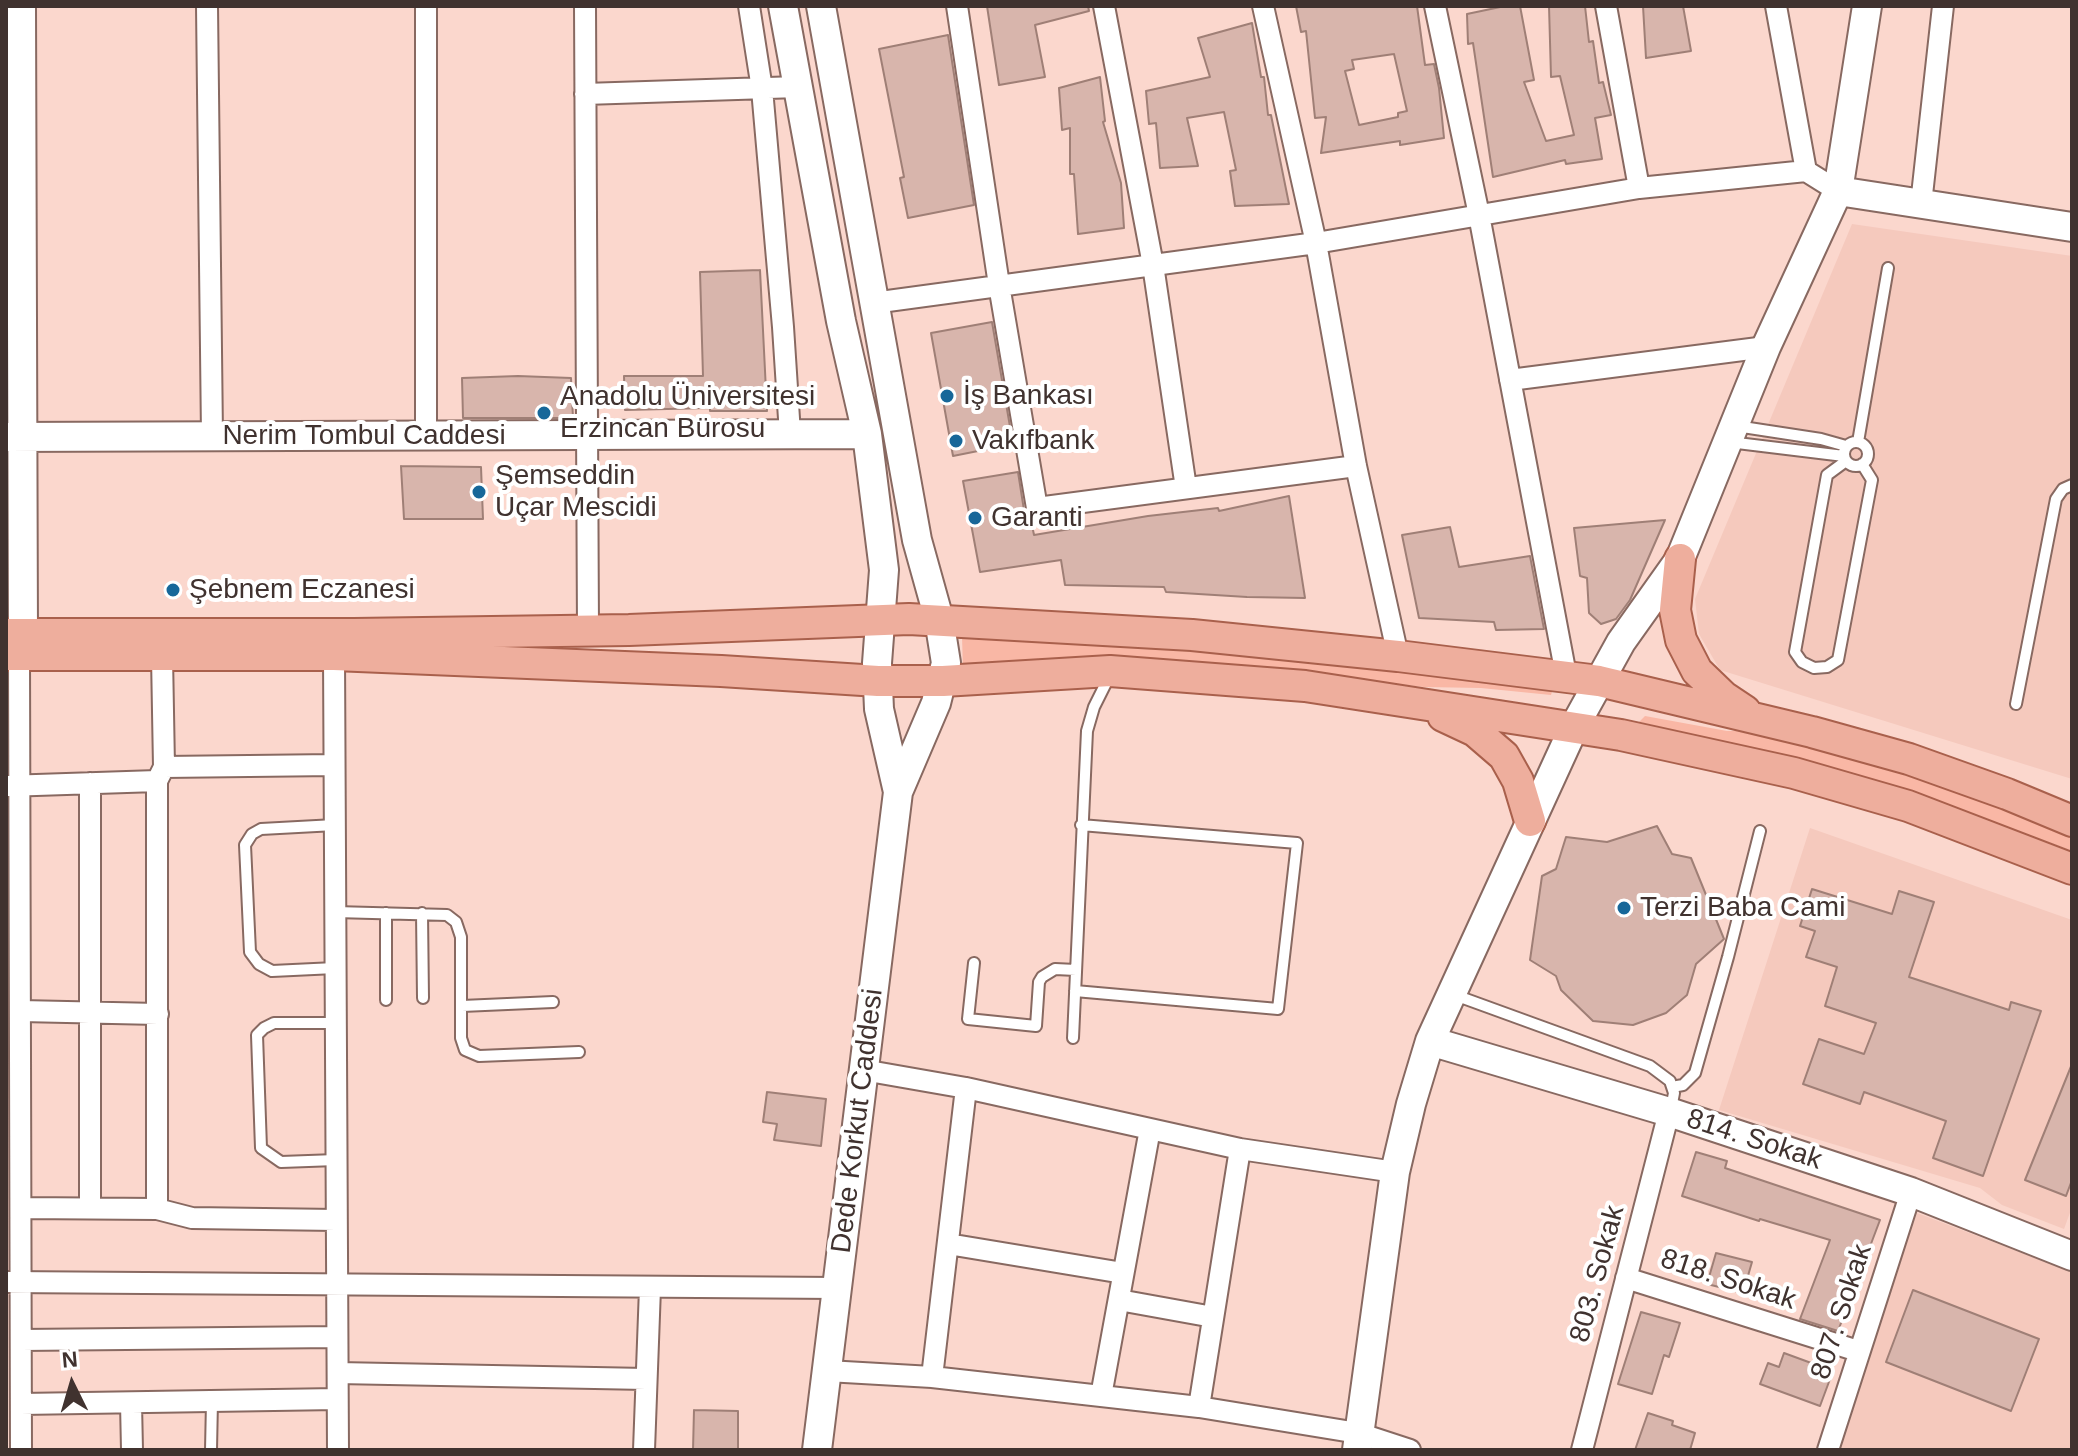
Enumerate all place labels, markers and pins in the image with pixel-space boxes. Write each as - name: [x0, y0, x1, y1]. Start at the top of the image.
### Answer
- place label: İş Bankası: [963, 379, 1094, 413]
- place label: Anadolu Üniversitesi Erzincan Bürosu: [560, 380, 815, 446]
- marker: İş Bankası: [938, 387, 956, 405]
- marker: Anadolu Üniversitesi Erzincan Bürosu: [535, 404, 553, 422]
- place label: Vakıfbank: [972, 424, 1094, 458]
- marker: Vakıfbank: [947, 432, 965, 450]
- place label: Şemseddin Uçar Mescidi: [495, 459, 657, 525]
- marker: Şemseddin Uçar Mescidi: [470, 483, 488, 501]
- place label: Garanti: [991, 501, 1083, 535]
- marker: Garanti: [966, 509, 984, 527]
- place label: Şebnem Eczanesi: [189, 573, 415, 607]
- marker: Şebnem Eczanesi: [164, 581, 182, 599]
- place label: Terzi Baba Cami: [1640, 891, 1845, 925]
- marker: Terzi Baba Cami: [1615, 899, 1633, 917]

